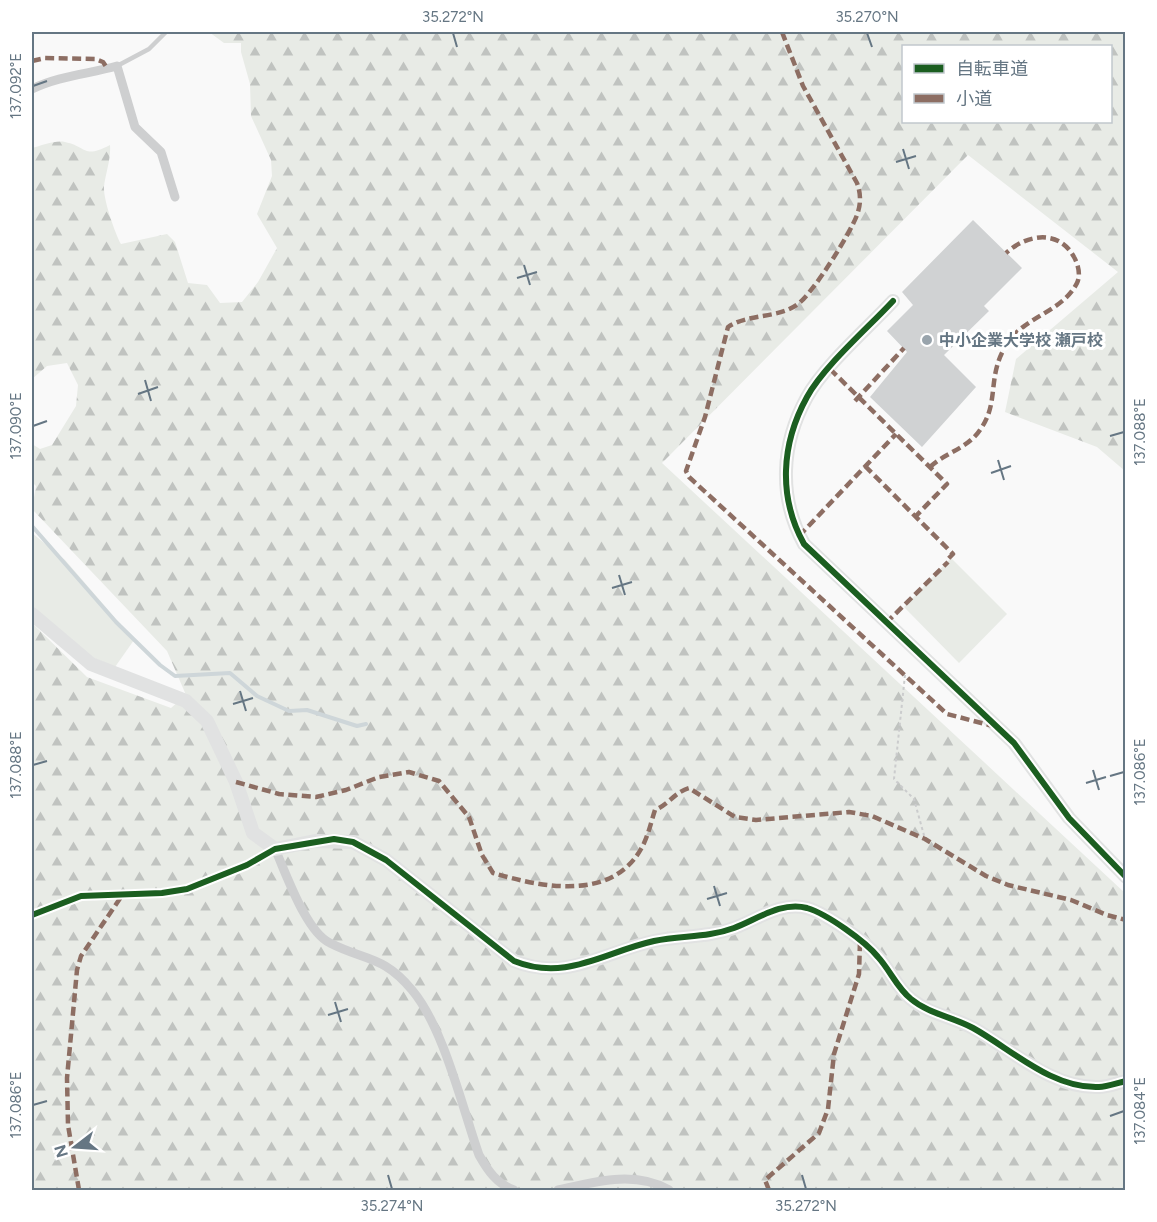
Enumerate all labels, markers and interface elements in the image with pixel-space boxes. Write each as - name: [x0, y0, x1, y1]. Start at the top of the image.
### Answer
- text: 35.272°N: [422, 8, 484, 26]
- text: 35.270°N: [835, 8, 899, 26]
- legend: [902, 45, 1112, 123]
- text: 137.092°E: [7, 53, 25, 119]
- text: 自転車道: [956, 58, 1028, 80]
- text: 小道: [956, 88, 992, 110]
- place label: 中小企業大学校 瀬戸校: [939, 331, 1103, 350]
- marker: 中小企業大学校 瀬戸校: [920, 333, 934, 347]
- text: 137.090°E: [7, 392, 25, 460]
- text: 137.088°E: [1131, 398, 1149, 466]
- text: 137.088°E: [7, 731, 25, 799]
- text: 137.086°E: [1131, 738, 1149, 806]
- text: 137.086°E: [7, 1071, 25, 1139]
- text: 137.084°E: [1131, 1077, 1149, 1145]
- north arrow: [45, 1117, 105, 1177]
- text: N: [50, 1143, 72, 1160]
- text: 35.274°N: [361, 1197, 423, 1215]
- text: 35.272°N: [775, 1197, 837, 1215]

